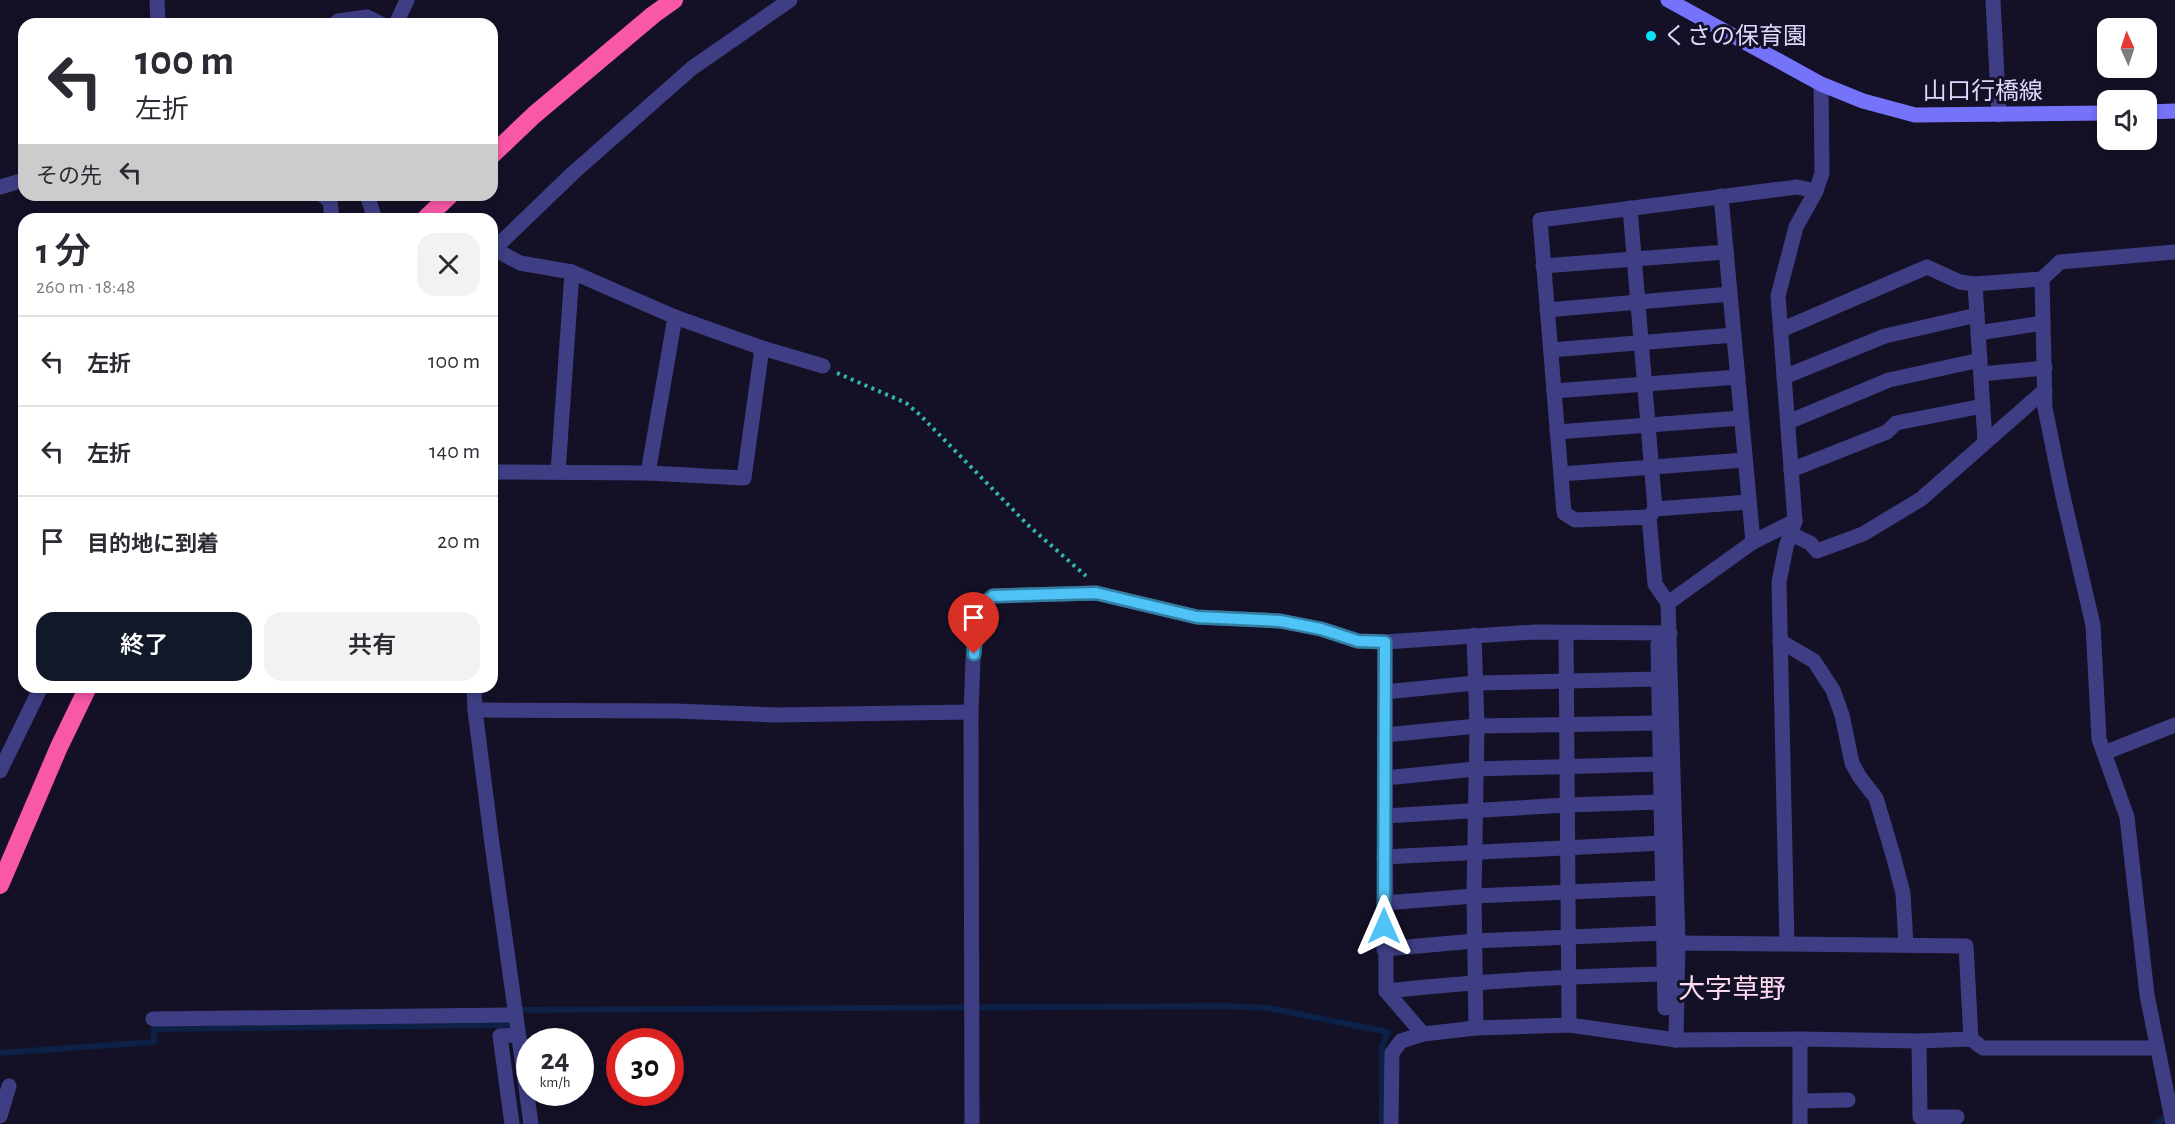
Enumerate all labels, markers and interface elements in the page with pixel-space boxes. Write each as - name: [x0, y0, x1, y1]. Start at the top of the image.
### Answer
- north arrow: [2097, 18, 2157, 78]
- map controls: [2097, 18, 2157, 150]
- place label: くさの保育園: [1663, 23, 1807, 49]
- marker: くさの保育園: [1644, 29, 1658, 43]
- text: 100 m: [135, 40, 234, 82]
- icon: left: [36, 42, 114, 120]
- street label: 山口行橋線: [1923, 78, 2043, 104]
- button: sound: [2097, 90, 2157, 150]
- text: 左折: [135, 96, 189, 123]
- icon: left: [114, 156, 147, 189]
- text: その先: [36, 165, 102, 187]
- button: close: [417, 233, 480, 296]
- text: 1 分: [36, 234, 90, 270]
- text: 260 m · 18:48: [36, 277, 136, 297]
- icon: left: [36, 345, 69, 378]
- text: 100 m: [428, 350, 480, 372]
- text: 左折: [87, 353, 131, 375]
- icon: left: [36, 435, 69, 468]
- text: 140 m: [429, 440, 480, 462]
- text: 左折: [87, 443, 131, 465]
- icon: arrive: [36, 525, 69, 558]
- text: 20 m: [437, 530, 480, 552]
- text: 目的地に到着: [87, 533, 219, 555]
- pin: [948, 592, 999, 654]
- icon: arrive: [957, 601, 990, 634]
- button: 終了: [36, 612, 252, 681]
- button: 共有: [264, 612, 480, 681]
- position arrow: [1352, 894, 1416, 958]
- district label: 大字草野: [1678, 975, 1786, 1003]
- speed limit sign: 30: [606, 1028, 684, 1106]
- text: 24: [540, 1045, 570, 1075]
- text: km/h: [540, 1075, 570, 1090]

